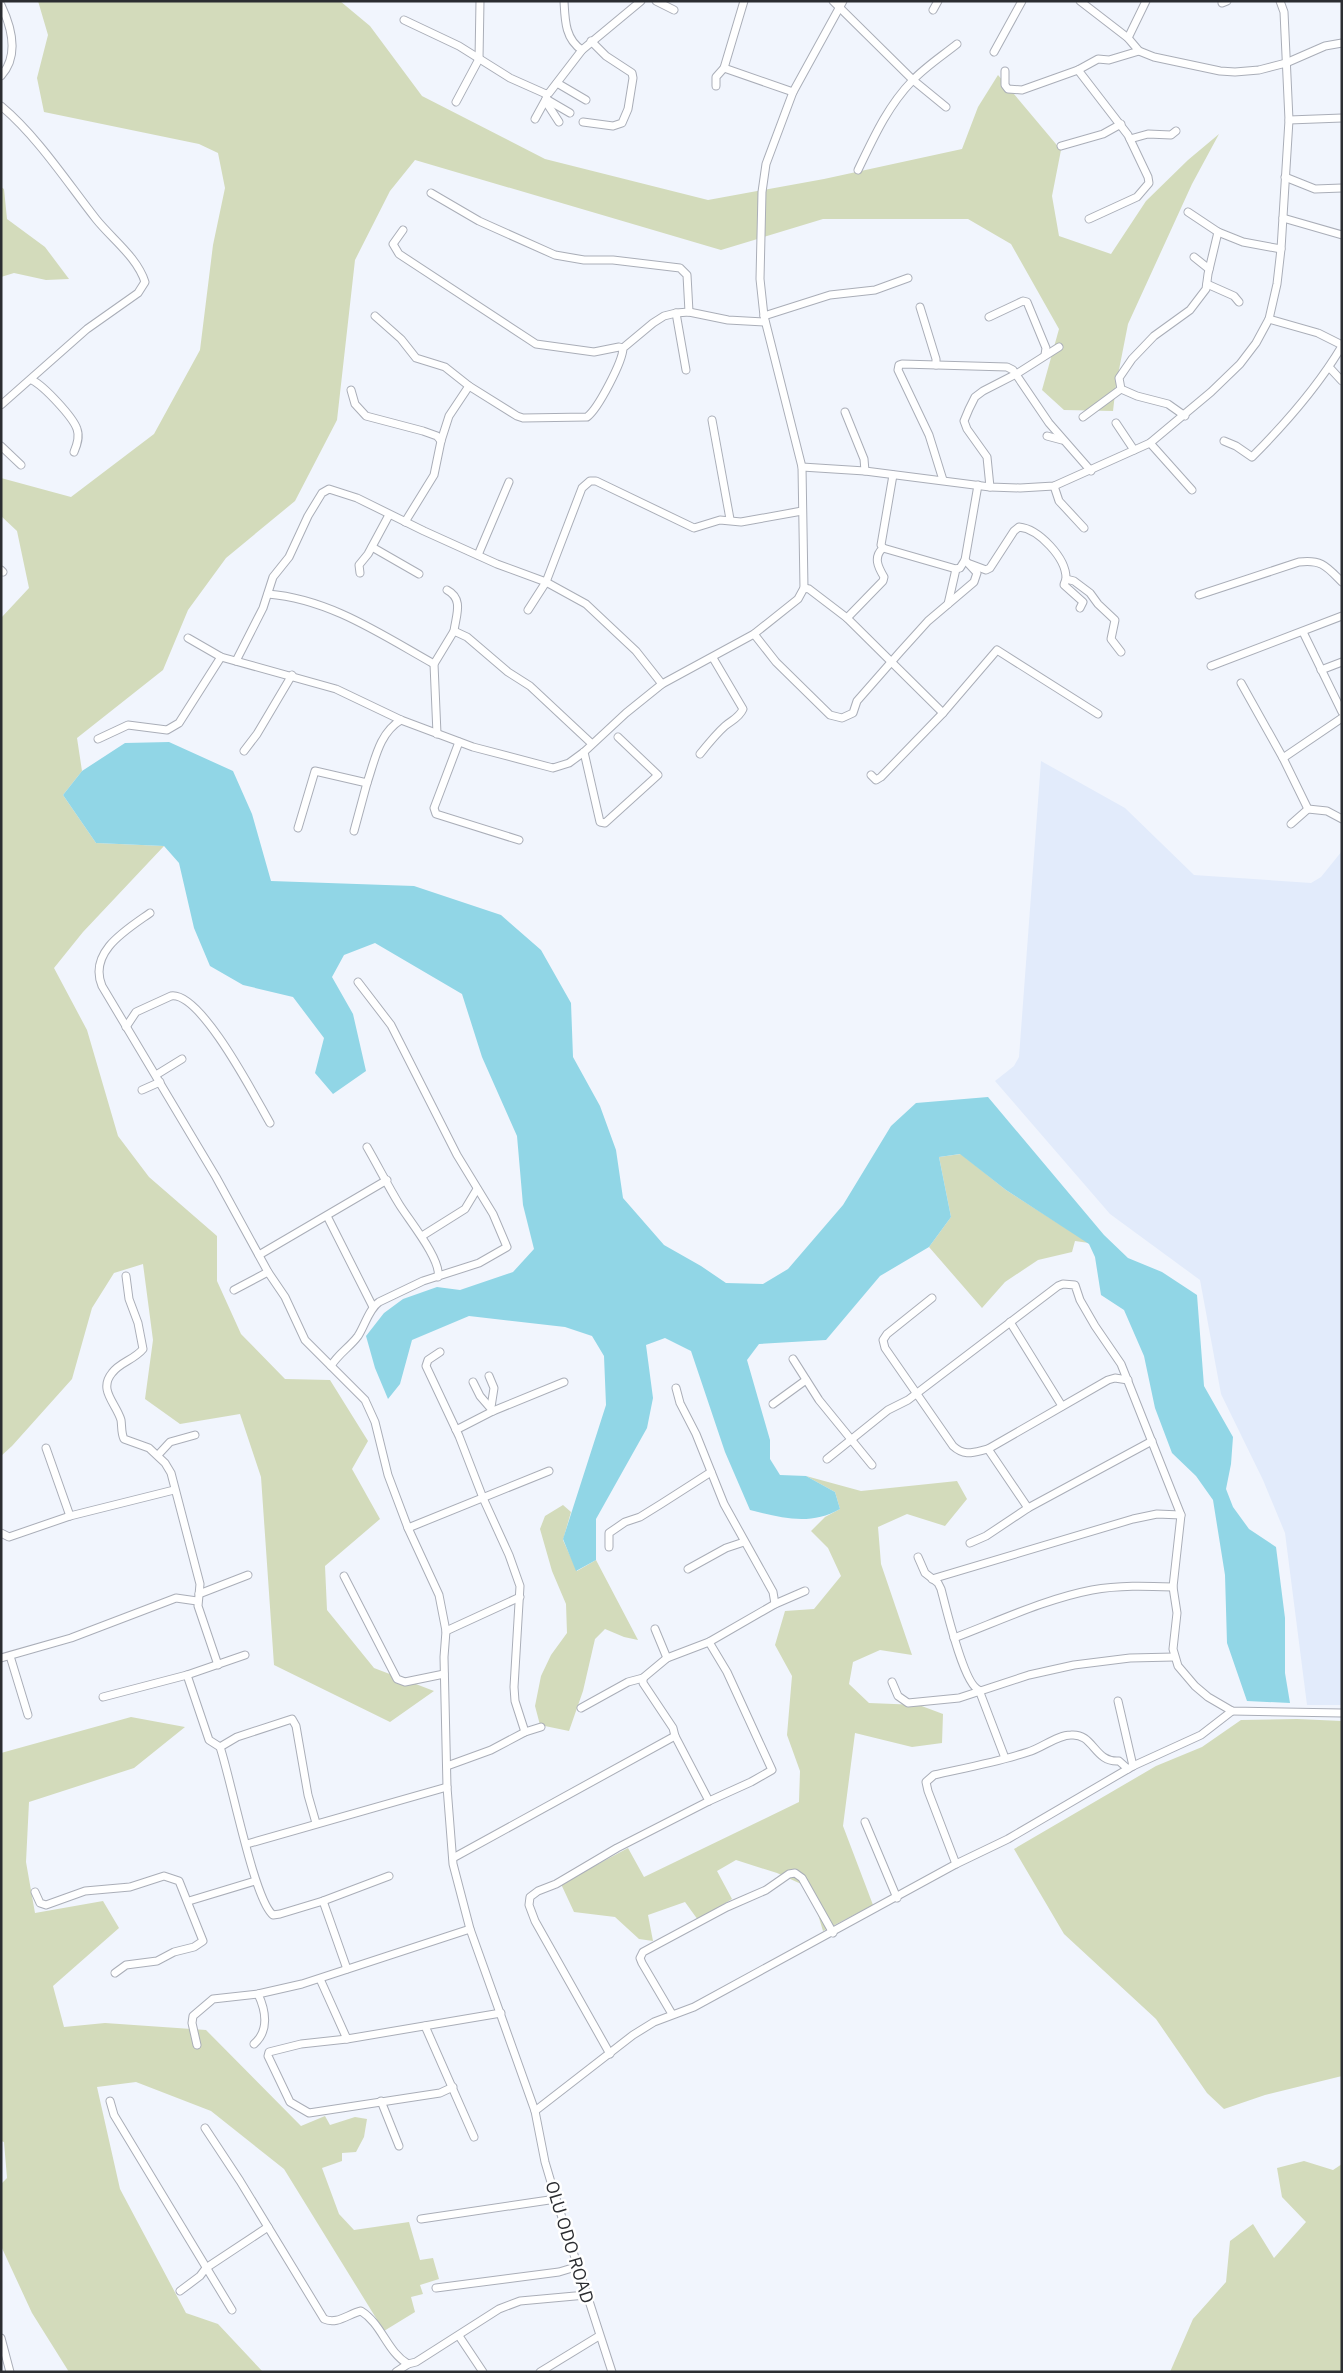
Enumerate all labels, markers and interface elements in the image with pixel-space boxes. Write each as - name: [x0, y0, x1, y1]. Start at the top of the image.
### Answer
- street label: OLU ODO ROAD: [540, 2178, 600, 2306]

